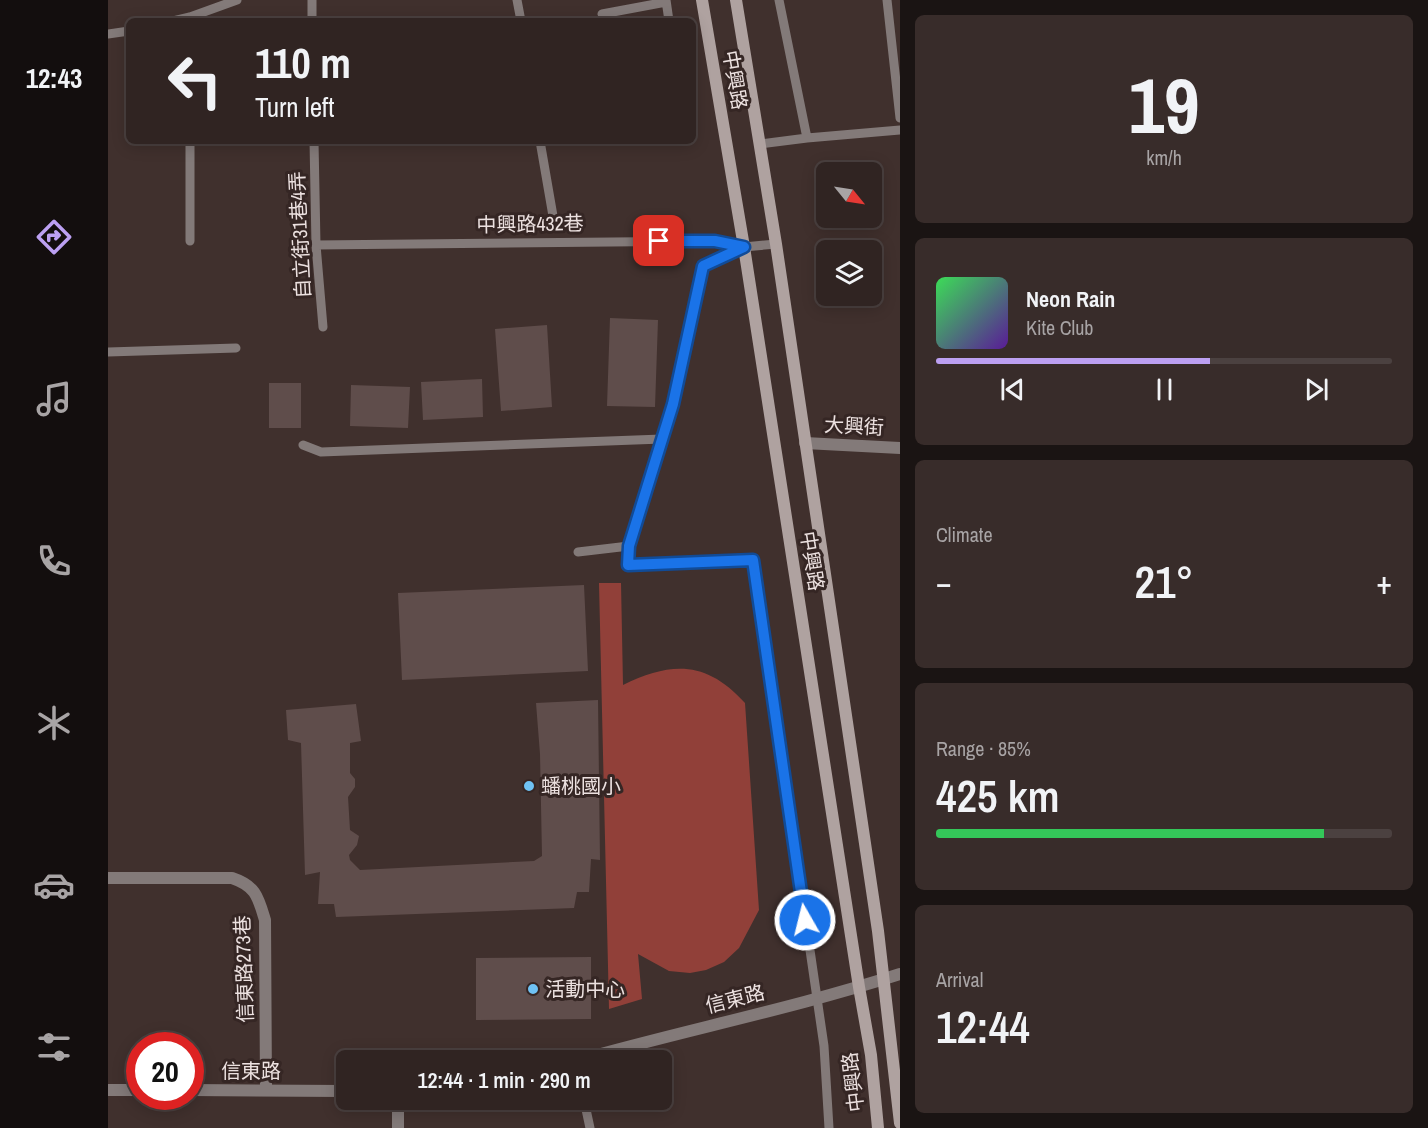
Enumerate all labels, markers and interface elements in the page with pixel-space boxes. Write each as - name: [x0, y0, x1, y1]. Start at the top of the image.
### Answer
- text: 110 m: [255, 35, 351, 91]
- icon: left: [156, 42, 234, 120]
- street label: 中興路: [717, 48, 754, 112]
- text: 19: [1128, 52, 1200, 157]
- text: 12:43: [26, 60, 82, 96]
- text: Turn left: [255, 89, 334, 125]
- text: km/h: [1146, 144, 1182, 171]
- north arrow: [816, 162, 882, 228]
- map controls: [816, 162, 882, 306]
- street label: 自立街31巷4弄: [283, 171, 316, 299]
- street label: 中興路432巷: [476, 209, 584, 238]
- pin: [633, 215, 684, 266]
- icon: directions: [33, 216, 75, 258]
- icon: arrive: [642, 224, 675, 257]
- button: layers: [816, 240, 882, 306]
- text: Neon Rain: [1026, 284, 1115, 314]
- text: Kite Club: [1026, 314, 1093, 341]
- icon: previous: [996, 373, 1029, 406]
- icon: pause: [1148, 373, 1181, 406]
- icon: next: [1300, 373, 1333, 406]
- icon: music: [33, 378, 75, 420]
- street label: 大興街: [823, 410, 885, 441]
- text: Climate: [936, 521, 993, 548]
- street label: 中興路: [794, 529, 831, 593]
- icon: phone: [33, 540, 75, 582]
- text: 21°: [1134, 551, 1194, 612]
- text: −: [936, 560, 952, 604]
- text: +: [1376, 560, 1392, 604]
- icon: climate: [33, 702, 75, 744]
- text: Range · 85%: [936, 735, 1031, 762]
- text: 425 km: [936, 765, 1060, 826]
- place label: 蟠桃國小: [541, 772, 621, 799]
- marker: 蟠桃國小: [522, 779, 536, 793]
- icon: car: [33, 864, 75, 906]
- position arrow: [773, 888, 837, 952]
- street label: 信東路273巷: [228, 915, 259, 1023]
- text: Arrival: [936, 966, 983, 993]
- place label: 活動中心: [545, 975, 625, 1002]
- street label: 信東路: [703, 978, 767, 1019]
- marker: 活動中心: [526, 982, 540, 996]
- text: 12:44: [936, 996, 1030, 1057]
- icon: filters: [33, 1026, 75, 1068]
- speed limit sign: 20: [126, 1032, 204, 1110]
- street label: 中興路: [835, 1051, 870, 1113]
- street label: 信東路: [221, 1057, 281, 1084]
- text: 12:44 · 1 min · 290 m: [417, 1065, 591, 1095]

